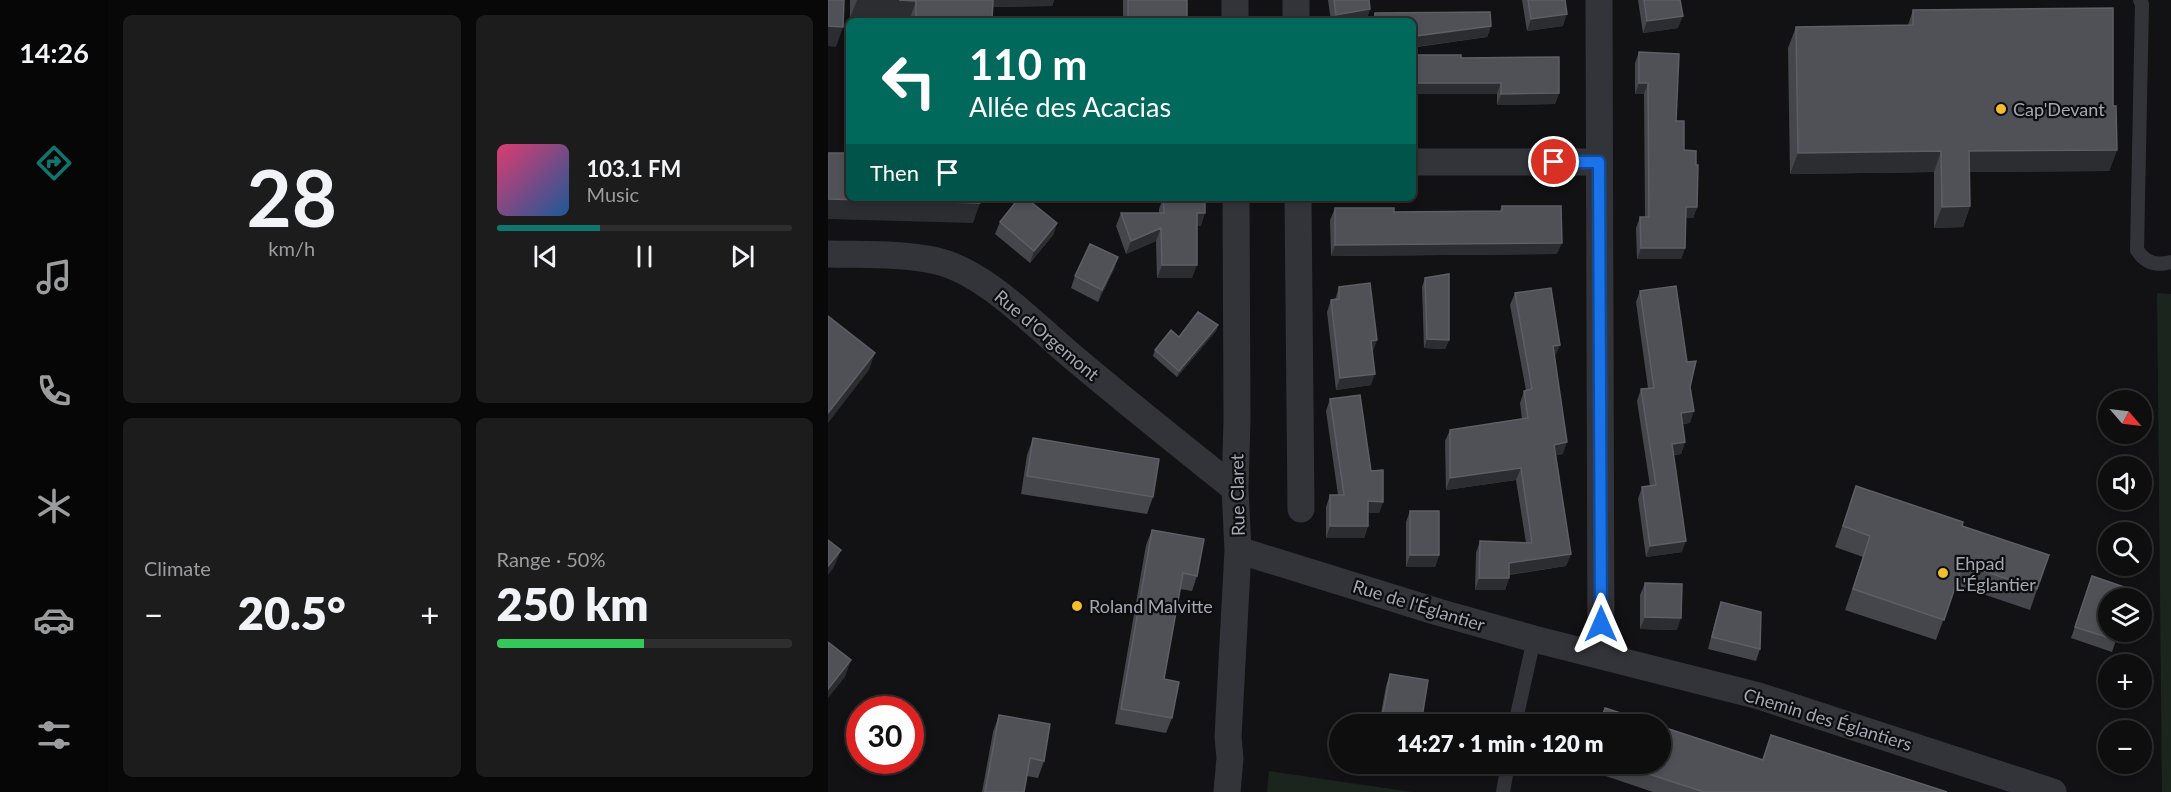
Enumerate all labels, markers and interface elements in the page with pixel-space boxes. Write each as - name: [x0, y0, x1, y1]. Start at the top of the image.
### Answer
- text: 14:26: [19, 36, 89, 69]
- text: 110 m: [969, 39, 1087, 89]
- icon: left: [870, 42, 948, 120]
- text: Allée des Acacias: [969, 90, 1171, 123]
- place label: Cap'Devant: [2013, 98, 2105, 120]
- marker: Cap'Devant: [1994, 102, 2008, 116]
- pin: [1528, 136, 1579, 187]
- icon: directions: [33, 142, 75, 184]
- icon: arrive: [1537, 145, 1570, 178]
- text: 28: [247, 150, 337, 244]
- text: 103.1 FM: [587, 155, 681, 182]
- icon: arrive: [931, 156, 964, 189]
- text: Then: [870, 159, 919, 186]
- text: Music: [587, 182, 639, 206]
- text: km/h: [268, 236, 315, 260]
- icon: previous: [529, 240, 562, 273]
- icon: pause: [628, 240, 661, 273]
- icon: next: [726, 240, 759, 273]
- icon: music: [33, 256, 75, 298]
- street label: Rue d'Orgemont: [990, 285, 1104, 385]
- icon: phone: [33, 370, 75, 412]
- north arrow: [2098, 390, 2152, 444]
- map controls: [2098, 390, 2152, 774]
- street label: Rue Claret: [1225, 453, 1249, 536]
- button: sound: [2098, 456, 2152, 510]
- icon: climate: [33, 485, 75, 527]
- button: search: [2098, 522, 2152, 576]
- text: Range · 50%: [497, 547, 605, 571]
- place label: Ehpad L'Églantier: [1955, 552, 2036, 595]
- text: Climate: [144, 556, 211, 580]
- marker: Ehpad L'Églantier: [1936, 566, 1950, 580]
- street label: Rue de l'Églantier: [1350, 574, 1488, 636]
- text: 250 km: [497, 577, 649, 631]
- text: 20.5°: [238, 586, 346, 640]
- button: layers: [2098, 588, 2152, 642]
- position arrow: [1569, 592, 1633, 656]
- text: −: [144, 594, 163, 634]
- text: +: [420, 594, 440, 634]
- place label: Roland Malvitte: [1089, 595, 1213, 617]
- icon: car: [33, 599, 75, 641]
- marker: Roland Malvitte: [1070, 599, 1084, 613]
- button: +: [2098, 654, 2152, 708]
- street label: Chemin des Églantiers: [1741, 683, 1915, 755]
- speed limit sign: 30: [846, 696, 924, 774]
- icon: filters: [33, 714, 75, 756]
- button: −: [2098, 720, 2152, 774]
- text: 14:27 · 1 min · 120 m: [1397, 730, 1603, 757]

